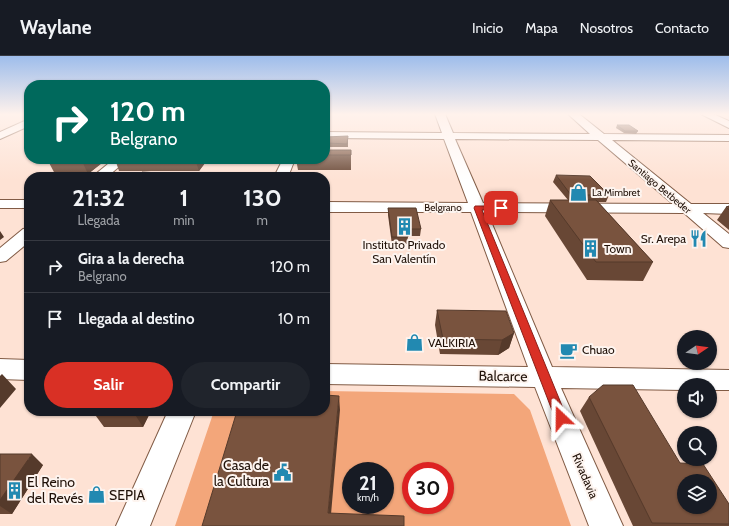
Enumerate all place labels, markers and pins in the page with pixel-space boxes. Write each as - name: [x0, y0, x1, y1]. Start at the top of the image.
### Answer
- shop icon: La Mimbret: [569, 182, 589, 202]
- place label: La Mimbret: [592, 186, 641, 199]
- pin: [484, 191, 518, 225]
- building icon: Instituto Privado San Valentín: [394, 216, 414, 236]
- restaurant icon: Sr. Arepa: [689, 229, 709, 249]
- place label: Sr. Arepa: [641, 231, 686, 246]
- place label: Instituto Privado San Valentín: [363, 237, 446, 266]
- building icon: Town: [581, 239, 601, 259]
- place label: Town: [604, 241, 632, 256]
- shop icon: VALKIRIA: [405, 333, 425, 353]
- place label: VALKIRIA: [428, 335, 476, 350]
- cafe icon: Chuao: [559, 340, 579, 360]
- place label: Chuao: [582, 342, 615, 357]
- place label: Casa de la Cultura: [214, 456, 269, 490]
- public building icon: Casa de la Cultura: [272, 463, 292, 483]
- place label: El Reino del Revés: [27, 473, 84, 507]
- building icon: El Reino del Revés: [4, 480, 24, 500]
- shop icon: SEPIA: [86, 485, 106, 505]
- place label: SEPIA: [109, 486, 146, 504]

